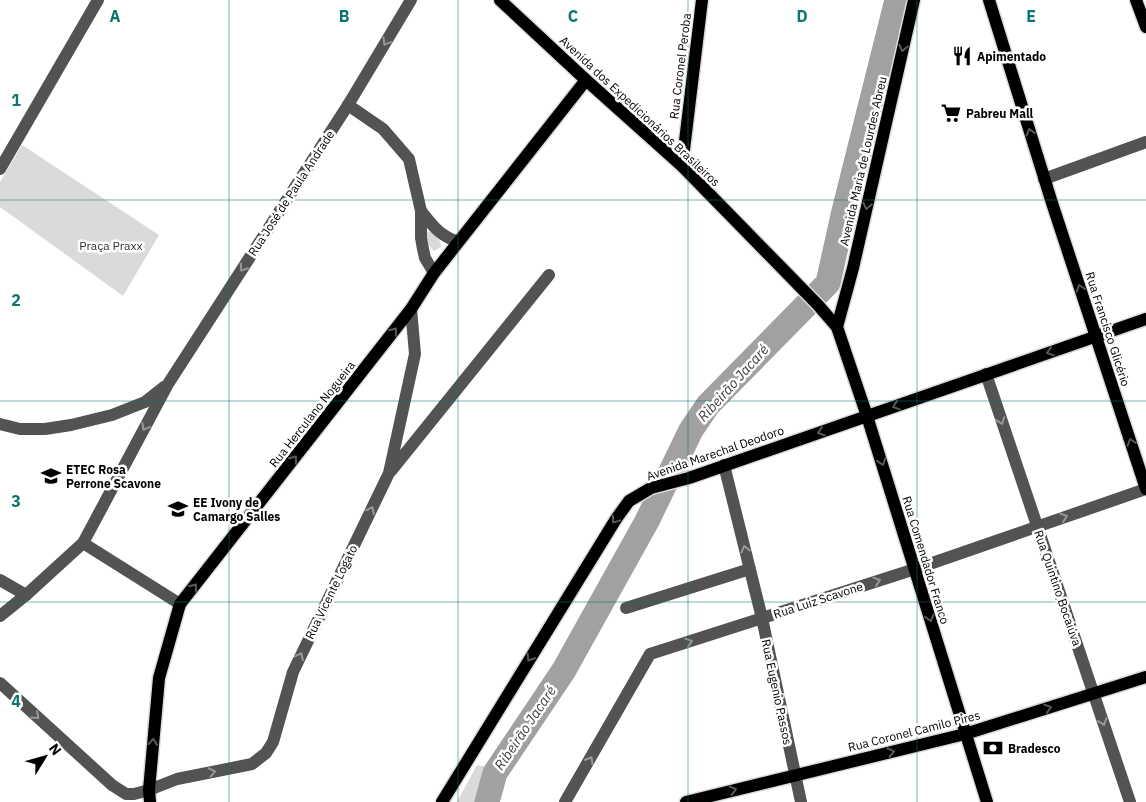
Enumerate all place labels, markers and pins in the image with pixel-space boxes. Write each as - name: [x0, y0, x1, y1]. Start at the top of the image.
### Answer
- restaurant icon: Apimentado: [951, 45, 973, 67]
- place label: Apimentado: [977, 49, 1046, 64]
- supermarket icon: Pabreu Mall: [940, 102, 962, 124]
- place label: Pabreu Mall: [966, 106, 1034, 121]
- place label: ETEC Rosa Perrone Scavone: [66, 462, 161, 491]
- school or university icon: ETEC Rosa Perrone Scavone: [40, 465, 62, 487]
- place label: EE Ivony de Camargo Salles: [193, 495, 280, 524]
- school or university icon: EE Ivony de Camargo Salles: [167, 498, 189, 520]
- bank icon: Bradesco: [982, 737, 1004, 759]
- place label: Bradesco: [1008, 741, 1061, 756]

